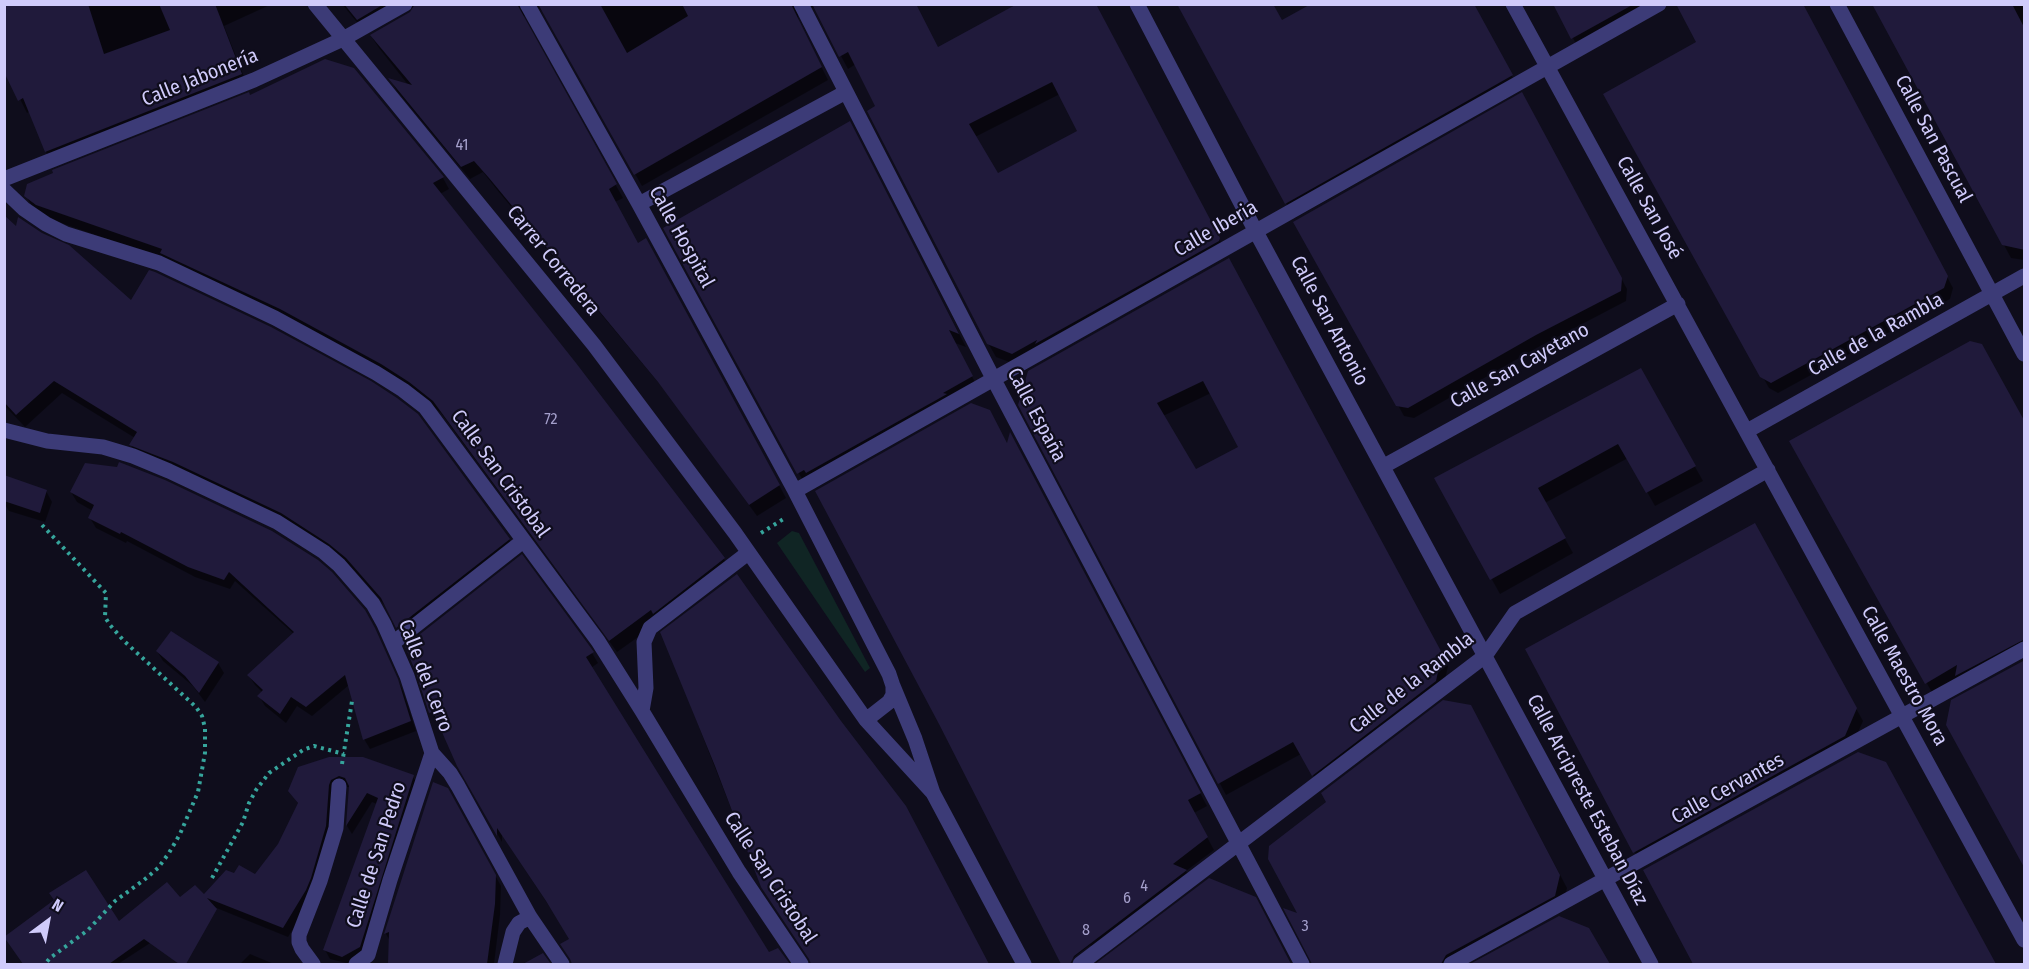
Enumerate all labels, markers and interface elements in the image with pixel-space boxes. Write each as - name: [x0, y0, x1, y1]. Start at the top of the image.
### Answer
- street label: Calle Jabonería: [138, 44, 262, 112]
- street label: Calle San Pascual: [1889, 71, 1977, 207]
- house number: 41: [455, 136, 469, 156]
- street label: Calle San José: [1611, 152, 1687, 264]
- street label: Calle Hospital: [643, 182, 719, 292]
- street label: Calle Iberia: [1170, 196, 1262, 262]
- street label: Carrer Corredera: [501, 201, 605, 321]
- street label: Calle San Antonio: [1285, 252, 1373, 390]
- street label: Calle de la Rambla: [1804, 288, 1948, 382]
- street label: Calle San Cayetano: [1446, 318, 1594, 414]
- street label: Calle España: [1001, 364, 1071, 466]
- street label: Calle San Cristobal: [446, 405, 554, 543]
- house number: 72: [544, 410, 558, 430]
- street label: Calle Maestro Mora: [1856, 602, 1952, 750]
- street label: Calle del Cerro: [393, 616, 457, 736]
- street label: Calle de la Rambla: [1345, 627, 1479, 739]
- street label: Calle Arcipreste Esteban Díaz: [1521, 691, 1653, 909]
- street label: Calle Cervantes: [1668, 748, 1788, 830]
- street label: Calle de San Pedro: [342, 779, 412, 931]
- street label: Calle San Cristobal: [719, 808, 821, 948]
- house number: 4: [1140, 877, 1148, 897]
- house number: 6: [1123, 889, 1131, 909]
- north arrow: [18, 891, 78, 951]
- text: N: [49, 895, 67, 916]
- house number: 3: [1301, 917, 1309, 937]
- house number: 8: [1082, 921, 1090, 941]

